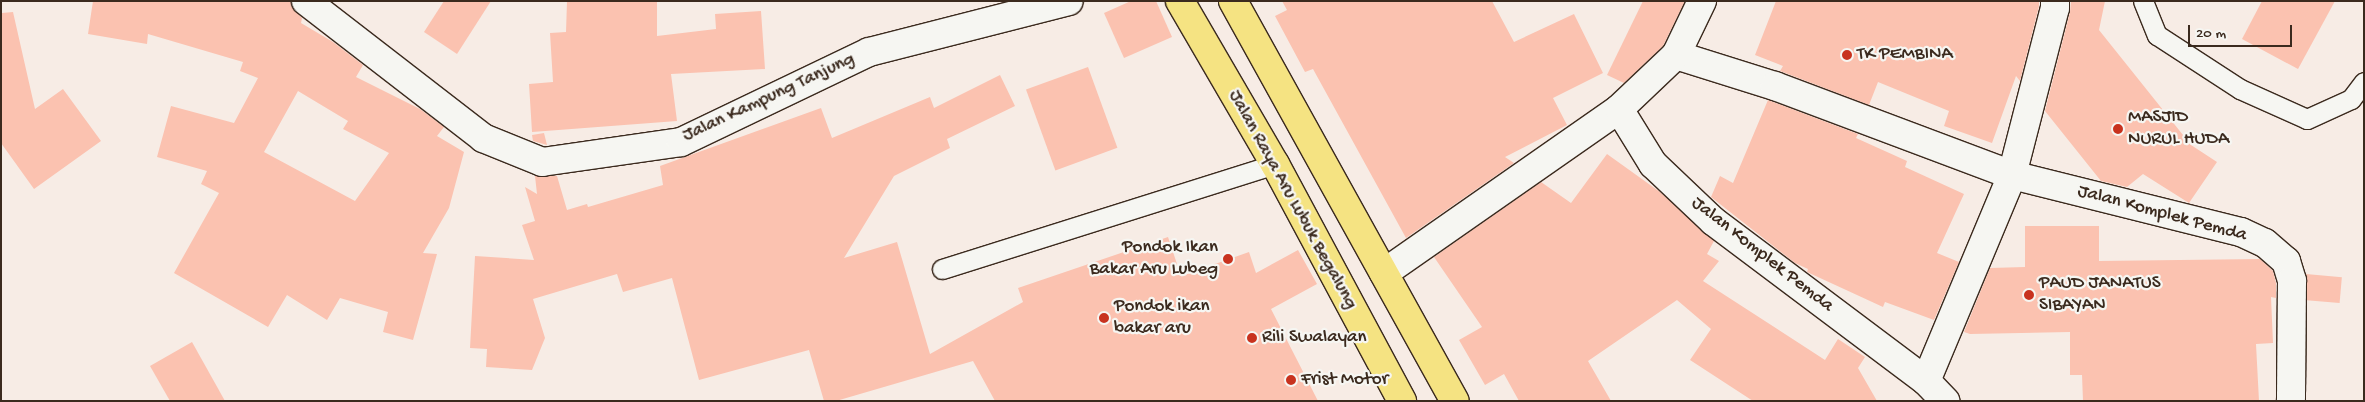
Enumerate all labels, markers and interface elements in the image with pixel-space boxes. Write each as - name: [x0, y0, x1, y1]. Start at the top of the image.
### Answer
- scale bar: [2190, 15, 2294, 47]
- text: 20 m: [2196, 25, 2226, 43]
- place label: TK PEMBINA: [1857, 44, 1953, 66]
- street label: Jalan Kampung Tanjung: [679, 48, 859, 148]
- marker: TK PEMBINA: [1841, 49, 1853, 61]
- street label: Jalan Raya Aru Lubuk Begalung: [1222, 87, 1362, 313]
- place label: MASJID NURUL HUDA: [2128, 107, 2229, 151]
- marker: MASJID NURUL HUDA: [2112, 123, 2124, 135]
- street label: Jalan Komplek Pemda: [2075, 180, 2249, 248]
- street label: Jalan Komplek Pemda: [1686, 192, 1838, 318]
- place label: Pondok Ikan Bakar Aru Lubeg: [1090, 237, 1218, 281]
- marker: Pondok Ikan Bakar Aru Lubeg: [1222, 253, 1234, 265]
- place label: PAUD JANATUS SIBAYAN: [2039, 273, 2161, 317]
- marker: PAUD JANATUS SIBAYAN: [2023, 289, 2035, 301]
- place label: Pondok ikan bakar aru: [1114, 296, 1210, 340]
- marker: Pondok ikan bakar aru: [1098, 312, 1110, 324]
- place label: Rili Swalayan: [1262, 327, 1367, 349]
- marker: Rili Swalayan: [1246, 332, 1258, 344]
- place label: Frist Motor: [1301, 369, 1388, 391]
- marker: Frist Motor: [1285, 374, 1297, 386]

